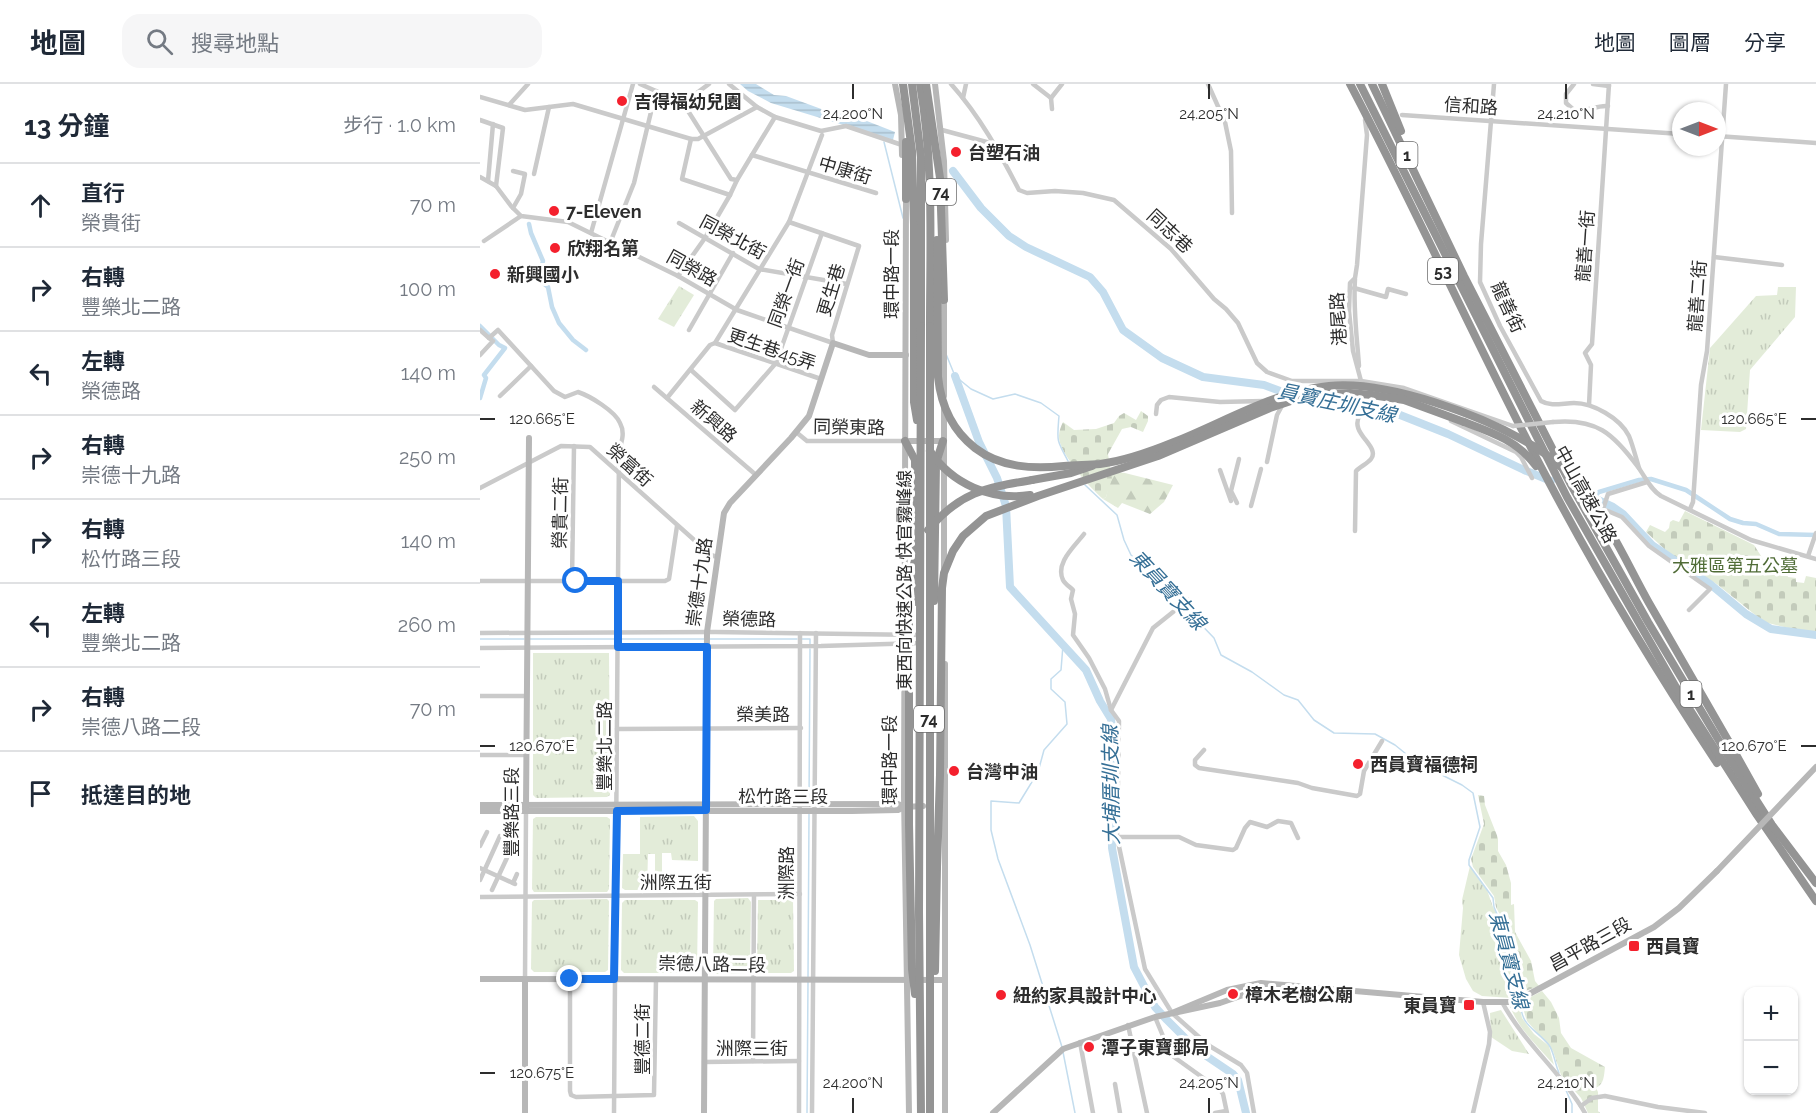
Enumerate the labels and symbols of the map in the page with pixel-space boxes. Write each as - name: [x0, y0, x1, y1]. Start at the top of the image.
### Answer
- place label: 吉得福幼兒園: [634, 91, 742, 112]
- marker: 吉得福幼兒園: [615, 94, 629, 108]
- street label: 信和路: [1443, 94, 1499, 118]
- north arrow: [1672, 102, 1726, 156]
- text: 24.200°N: [823, 105, 883, 123]
- text: 24.205°N: [1179, 105, 1239, 123]
- text: 24.210°N: [1537, 105, 1595, 123]
- place label: 台塑石油: [968, 142, 1040, 163]
- road number: 1: [1396, 142, 1418, 168]
- marker: 台塑石油: [949, 145, 963, 159]
- street label: 中康街: [816, 152, 874, 188]
- road number: 74: [926, 179, 956, 205]
- place label: 7-Eleven: [566, 201, 642, 222]
- marker: 7-Eleven: [547, 204, 561, 218]
- street label: 同志巷: [1143, 205, 1197, 257]
- street label: 龍善一街: [1572, 209, 1598, 283]
- street label: 同榮北街: [696, 211, 770, 263]
- street label: 環中路一段: [881, 229, 902, 319]
- place label: 欣翔名第: [567, 238, 639, 259]
- marker: 欣翔名第: [548, 241, 562, 255]
- street label: 同榮路: [663, 246, 721, 290]
- street label: 同榮一街: [764, 256, 808, 330]
- road number: 53: [1428, 258, 1458, 284]
- street label: 龍善二街: [1684, 259, 1710, 333]
- street label: 更生巷: [813, 261, 849, 319]
- place label: 新興國小: [507, 264, 579, 285]
- marker: 新興國小: [488, 267, 502, 281]
- street label: 龍善街: [1487, 278, 1529, 336]
- street label: 港尾路: [1326, 291, 1350, 347]
- street label: 更生巷45弄: [725, 324, 819, 374]
- water label: 員寶庄圳支線: [1276, 379, 1400, 428]
- street label: 新興路: [687, 395, 741, 447]
- text: 120.665°E: [509, 410, 575, 428]
- text: 120.665°E: [1721, 410, 1787, 428]
- street label: 同榮東路: [813, 416, 885, 438]
- street label: 榮富街: [603, 439, 657, 491]
- street label: 中山高速公路: [1551, 442, 1621, 546]
- street label: 東西向快速公路 快官霧峰線: [894, 470, 915, 690]
- street label: 榮貴二街: [549, 477, 571, 549]
- street label: 崇德十九路: [682, 536, 716, 628]
- water label: 東員寶支線: [1125, 545, 1212, 636]
- park label: 大雅區第五公墓: [1672, 555, 1798, 576]
- route start: [562, 567, 588, 593]
- street label: 榮德路: [722, 608, 776, 630]
- road number: 1: [1680, 681, 1702, 707]
- street label: 豐樂北二路: [594, 701, 615, 791]
- street label: 榮美路: [736, 704, 790, 725]
- road number: 74: [914, 706, 944, 732]
- street label: 環中路一段: [879, 715, 900, 805]
- water label: 大埔厝圳支線: [1098, 723, 1124, 845]
- text: 120.670°E: [509, 737, 575, 755]
- text: 120.670°E: [1721, 737, 1787, 755]
- place label: 西員寶福德祠: [1370, 754, 1478, 775]
- marker: 西員寶福德祠: [1351, 757, 1365, 771]
- place label: 台灣中油: [966, 761, 1038, 782]
- marker: 台灣中油: [947, 764, 961, 778]
- street label: 豐樂路三段: [501, 767, 522, 857]
- street label: 松竹路三段: [738, 786, 828, 807]
- street label: 洲際路: [776, 846, 797, 900]
- street label: 洲際五街: [640, 872, 712, 893]
- water label: 東員寶支線: [1484, 909, 1534, 1013]
- street label: 昌平路三段: [1546, 913, 1634, 975]
- place label: 西員寶: [1646, 936, 1700, 957]
- marker: 西員寶: [1627, 939, 1641, 953]
- street label: 崇德八路二段: [658, 953, 766, 975]
- route end: [556, 965, 582, 991]
- place label: 樟木老樹公廟: [1245, 984, 1353, 1005]
- place label: 紐約家具設計中心: [1013, 985, 1157, 1006]
- marker: 樟木老樹公廟: [1226, 987, 1240, 1001]
- marker: 紐約家具設計中心: [994, 988, 1008, 1002]
- place label: 東員寶: [1403, 995, 1457, 1016]
- marker: 東員寶: [1462, 998, 1476, 1012]
- street label: 豐德二街: [632, 1003, 653, 1075]
- place label: 潭子東寶郵局: [1101, 1037, 1209, 1058]
- street label: 洲際三街: [716, 1038, 788, 1059]
- marker: 潭子東寶郵局: [1082, 1040, 1096, 1054]
- text: 120.675°E: [510, 1064, 574, 1082]
- text: 24.200°N: [823, 1074, 883, 1092]
- text: 24.205°N: [1179, 1074, 1239, 1092]
- text: 24.210°N: [1537, 1074, 1595, 1092]

